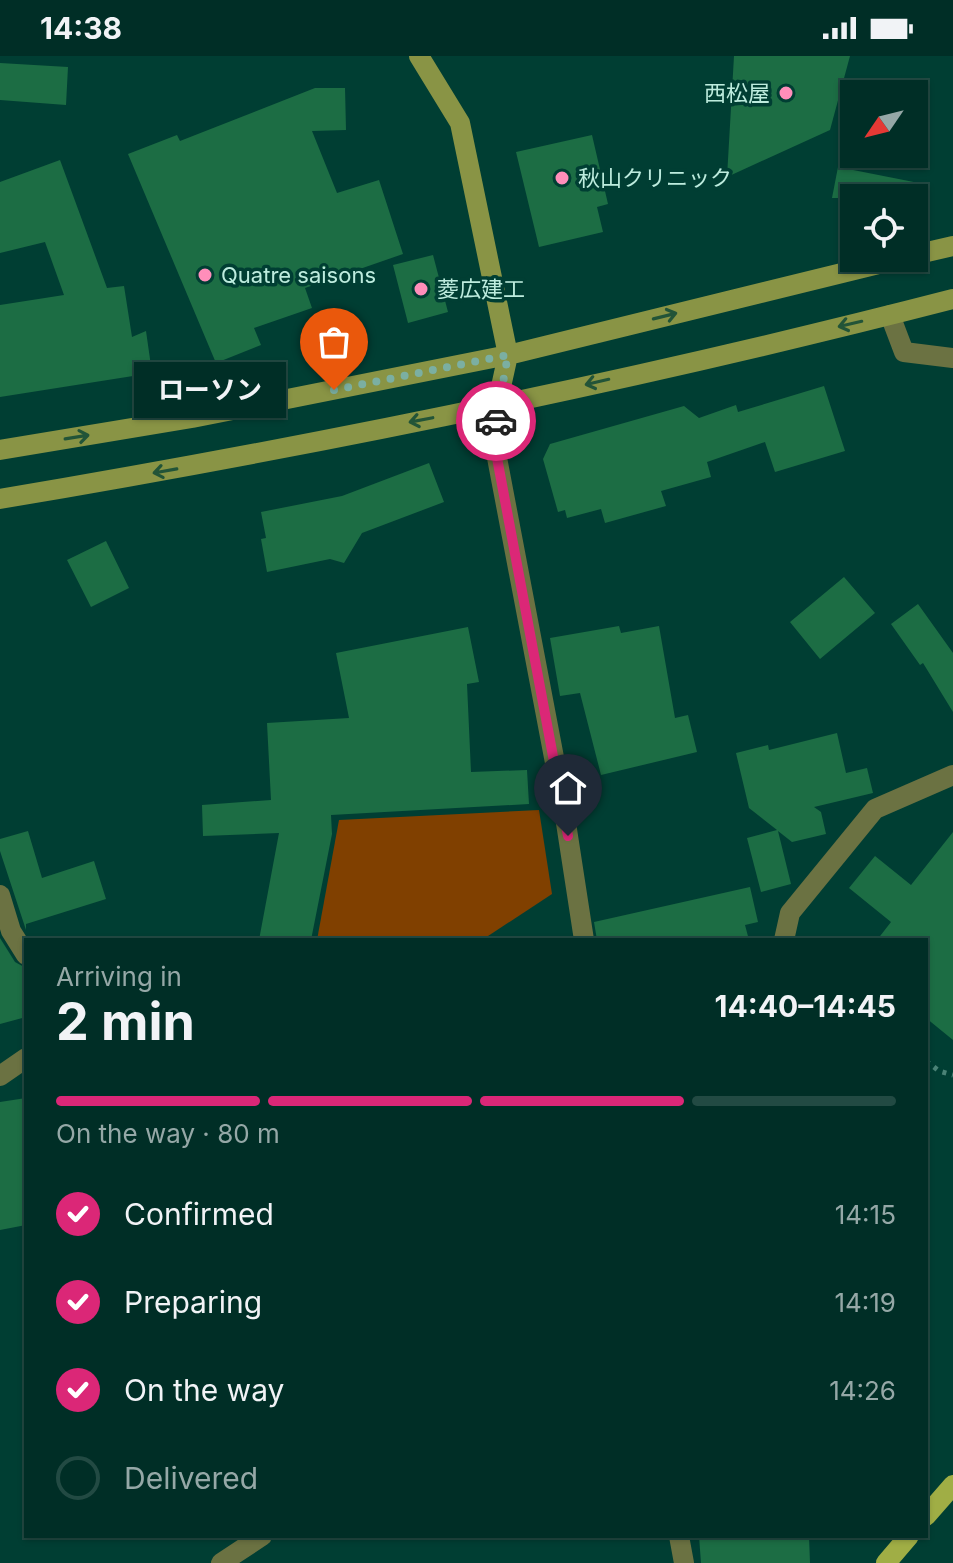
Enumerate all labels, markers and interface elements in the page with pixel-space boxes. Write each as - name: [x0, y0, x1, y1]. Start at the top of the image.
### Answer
- text: 14:38: [40, 10, 122, 46]
- place label: 西松屋: [704, 80, 770, 106]
- north arrow: [840, 80, 928, 168]
- map controls: [840, 80, 928, 272]
- marker: 西松屋: [777, 84, 795, 102]
- place label: 秋山クリニック: [578, 165, 732, 191]
- marker: 秋山クリニック: [553, 169, 571, 187]
- button: locate: [840, 184, 928, 272]
- place label: Quatre saisons: [221, 262, 376, 288]
- marker: Quatre saisons: [196, 266, 214, 284]
- place label: 菱広建工: [437, 276, 525, 302]
- marker: 菱広建工: [412, 280, 430, 298]
- pin: [300, 308, 368, 390]
- one-way arrow: [652, 308, 678, 323]
- one-way arrow: [838, 318, 863, 333]
- icon: bag: [312, 320, 356, 364]
- callout: ローソン: [134, 362, 286, 418]
- text: ローソン: [158, 374, 262, 405]
- one-way arrow: [584, 375, 610, 390]
- courier: [456, 381, 536, 461]
- icon: car: [474, 399, 518, 443]
- one-way arrow: [408, 414, 434, 429]
- one-way arrow: [64, 429, 89, 444]
- one-way arrow: [153, 464, 179, 479]
- pin: [534, 754, 602, 836]
- icon: home: [546, 766, 590, 810]
- text: Arriving in: [56, 961, 182, 992]
- text: 14:40–14:45: [715, 988, 896, 1024]
- text: 2 min: [56, 990, 195, 1053]
- text: On the way · 80 m: [56, 1118, 280, 1149]
- icon: check: [56, 1192, 100, 1236]
- text: Confirmed: [124, 1196, 274, 1232]
- text: 14:15: [835, 1199, 896, 1230]
- icon: check: [56, 1280, 100, 1324]
- text: Preparing: [124, 1284, 262, 1320]
- text: 14:19: [834, 1287, 896, 1318]
- icon: check: [56, 1368, 100, 1412]
- text: On the way: [124, 1372, 284, 1408]
- text: 14:26: [829, 1375, 896, 1406]
- text: Delivered: [124, 1460, 258, 1496]

